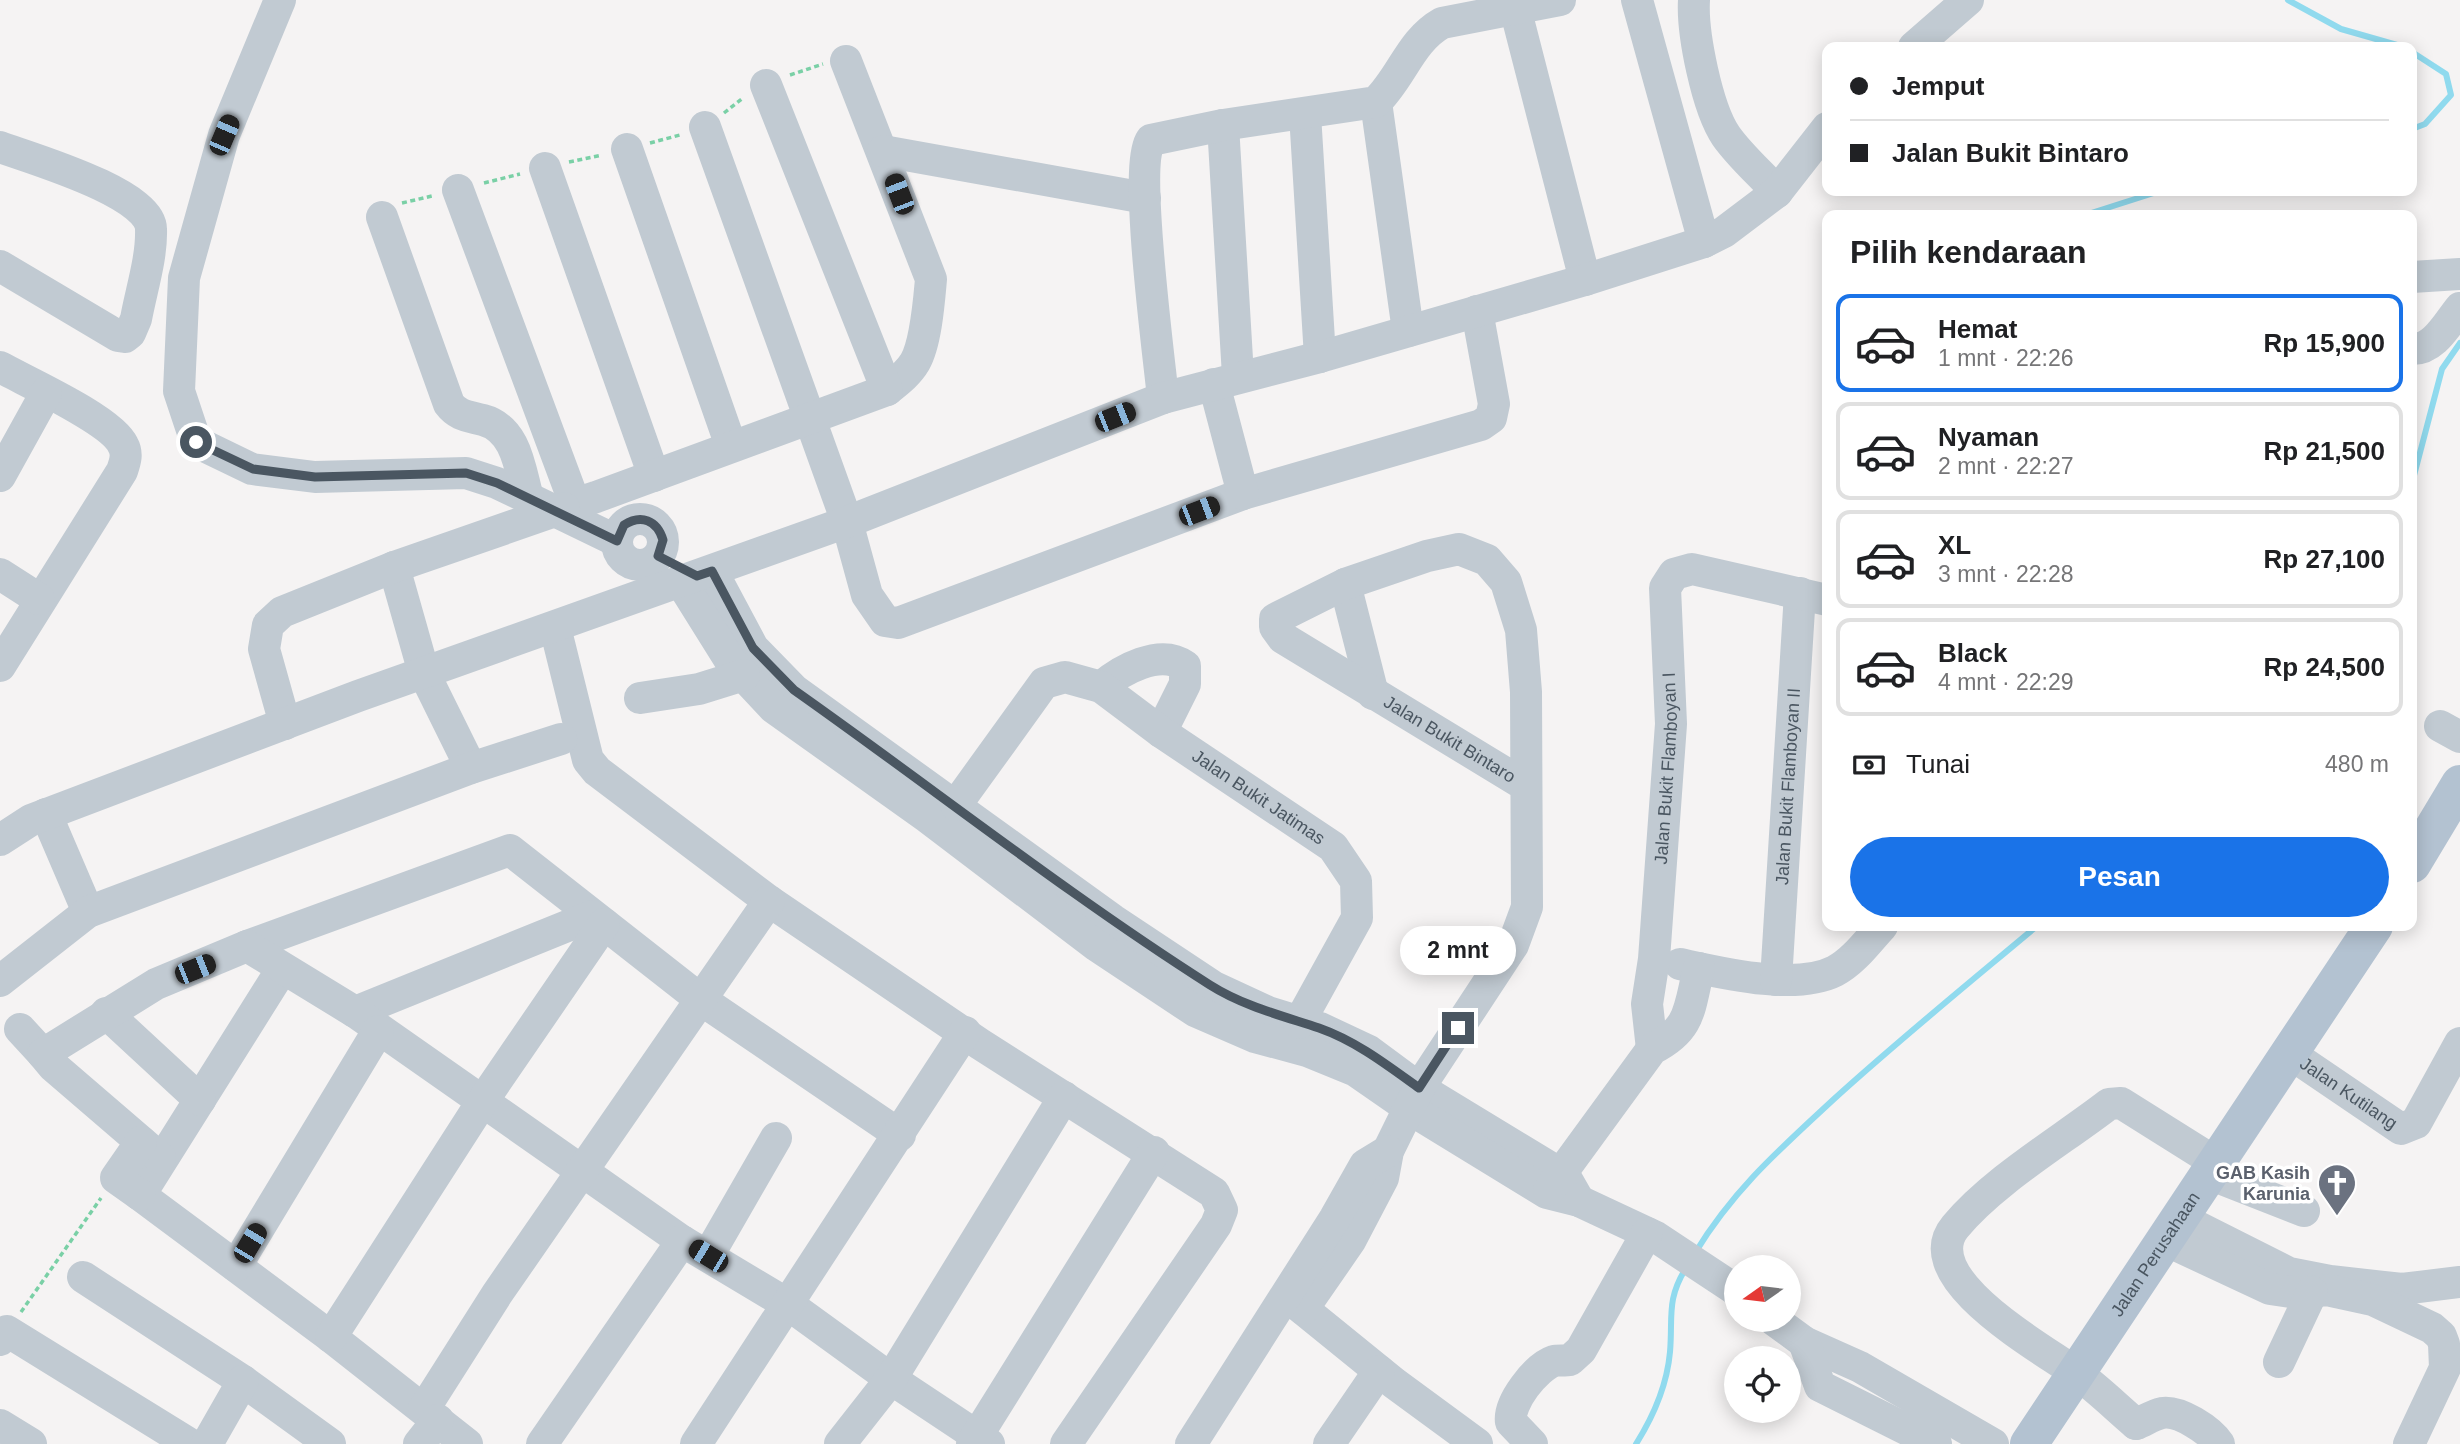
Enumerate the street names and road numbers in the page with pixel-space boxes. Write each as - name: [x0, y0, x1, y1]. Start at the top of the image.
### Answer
- street label: Jalan Bukit Flamboyan I: [1651, 672, 1681, 865]
- street label: Jalan Bukit Flamboyan II: [1772, 687, 1804, 885]
- street label: Jalan Bukit Bintaro: [1380, 692, 1519, 787]
- street label: Jalan Bukit Jatimas: [1189, 746, 1329, 849]
- street label: Jalan Kutilang: [2296, 1053, 2401, 1133]
- street label: Jalan Perusahaan: [2107, 1188, 2204, 1320]

